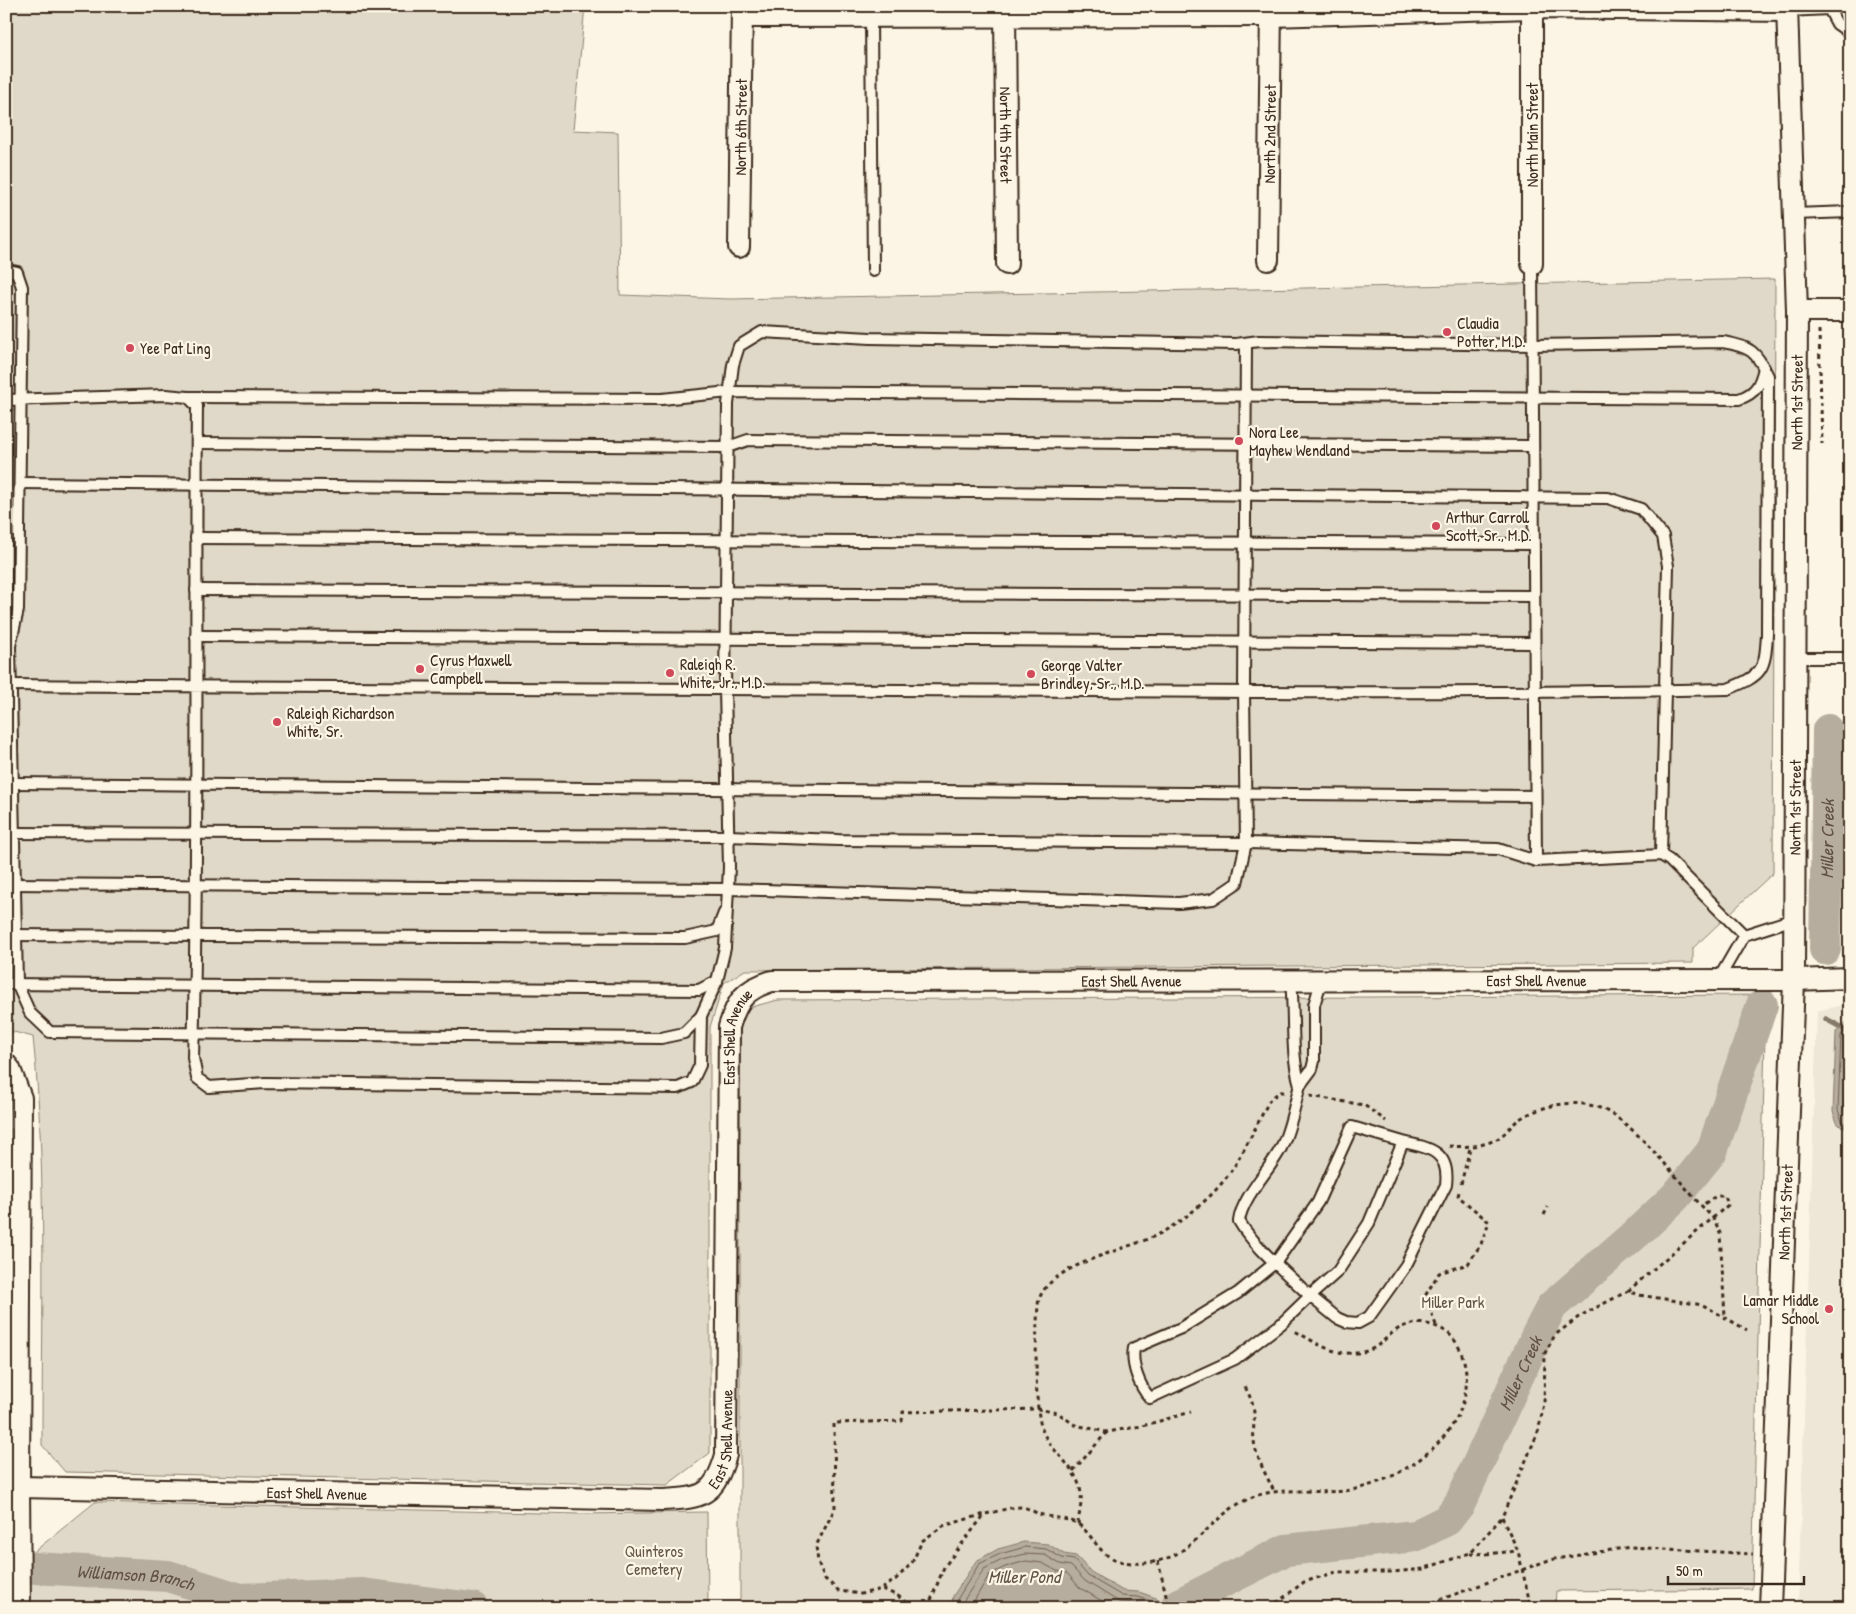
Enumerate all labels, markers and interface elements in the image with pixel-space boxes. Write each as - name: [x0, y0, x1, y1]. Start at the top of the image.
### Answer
- street label: North 6th Street: [729, 78, 752, 176]
- street label: North Main Street: [1521, 82, 1543, 187]
- street label: North 2nd Street: [1258, 84, 1281, 184]
- street label: North 4th Street: [995, 87, 1017, 184]
- place label: Claudia Potter, M.D.: [1457, 312, 1526, 352]
- marker: Claudia Potter, M.D.: [1441, 326, 1453, 338]
- place label: Yee Pat Ling: [140, 337, 211, 359]
- marker: Yee Pat Ling: [124, 342, 136, 354]
- street label: North 1st Street: [1785, 354, 1808, 450]
- place label: Nora Lee Mayhew Wendland: [1249, 421, 1349, 461]
- marker: Nora Lee Mayhew Wendland: [1233, 435, 1245, 447]
- place label: Arthur Carroll Scott, Sr., M.D.: [1446, 506, 1532, 546]
- marker: Arthur Carroll Scott, Sr., M.D.: [1430, 520, 1442, 532]
- place label: Cyrus Maxwell Campbell: [430, 649, 512, 689]
- place label: Raleigh R. White, Jr., M.D.: [680, 653, 765, 693]
- place label: George Valter Brindley, Sr., M.D.: [1041, 654, 1144, 694]
- marker: Cyrus Maxwell Campbell: [414, 663, 426, 675]
- marker: Raleigh R. White, Jr., M.D.: [664, 667, 676, 679]
- marker: George Valter Brindley, Sr., M.D.: [1025, 668, 1037, 680]
- place label: Raleigh Richardson White, Sr.: [287, 702, 395, 742]
- marker: Raleigh Richardson White, Sr.: [271, 716, 283, 728]
- street label: North 1st Street: [1784, 759, 1806, 855]
- water label: Miller Creek: [1813, 798, 1840, 879]
- street label: East Shell Avenue: [1486, 969, 1587, 991]
- street label: East Shell Avenue: [1081, 970, 1182, 992]
- street label: East Shell Avenue: [718, 982, 757, 1085]
- street label: North 1st Street: [1772, 1164, 1798, 1260]
- place label: Lamar Middle School: [1744, 1289, 1820, 1329]
- park label: Miller Park: [1422, 1291, 1485, 1313]
- marker: Lamar Middle School: [1823, 1303, 1835, 1315]
- water label: Miller Creek: [1492, 1330, 1548, 1414]
- street label: East Shell Avenue: [703, 1389, 737, 1493]
- street label: East Shell Avenue: [267, 1481, 368, 1505]
- park label: Quinteros Cemetery: [625, 1540, 683, 1580]
- scale bar: [1668, 1554, 1805, 1586]
- water label: Williamson Branch: [76, 1558, 199, 1597]
- text: 50 m: [1676, 1560, 1703, 1581]
- water label: Miller Pond: [988, 1564, 1063, 1589]

